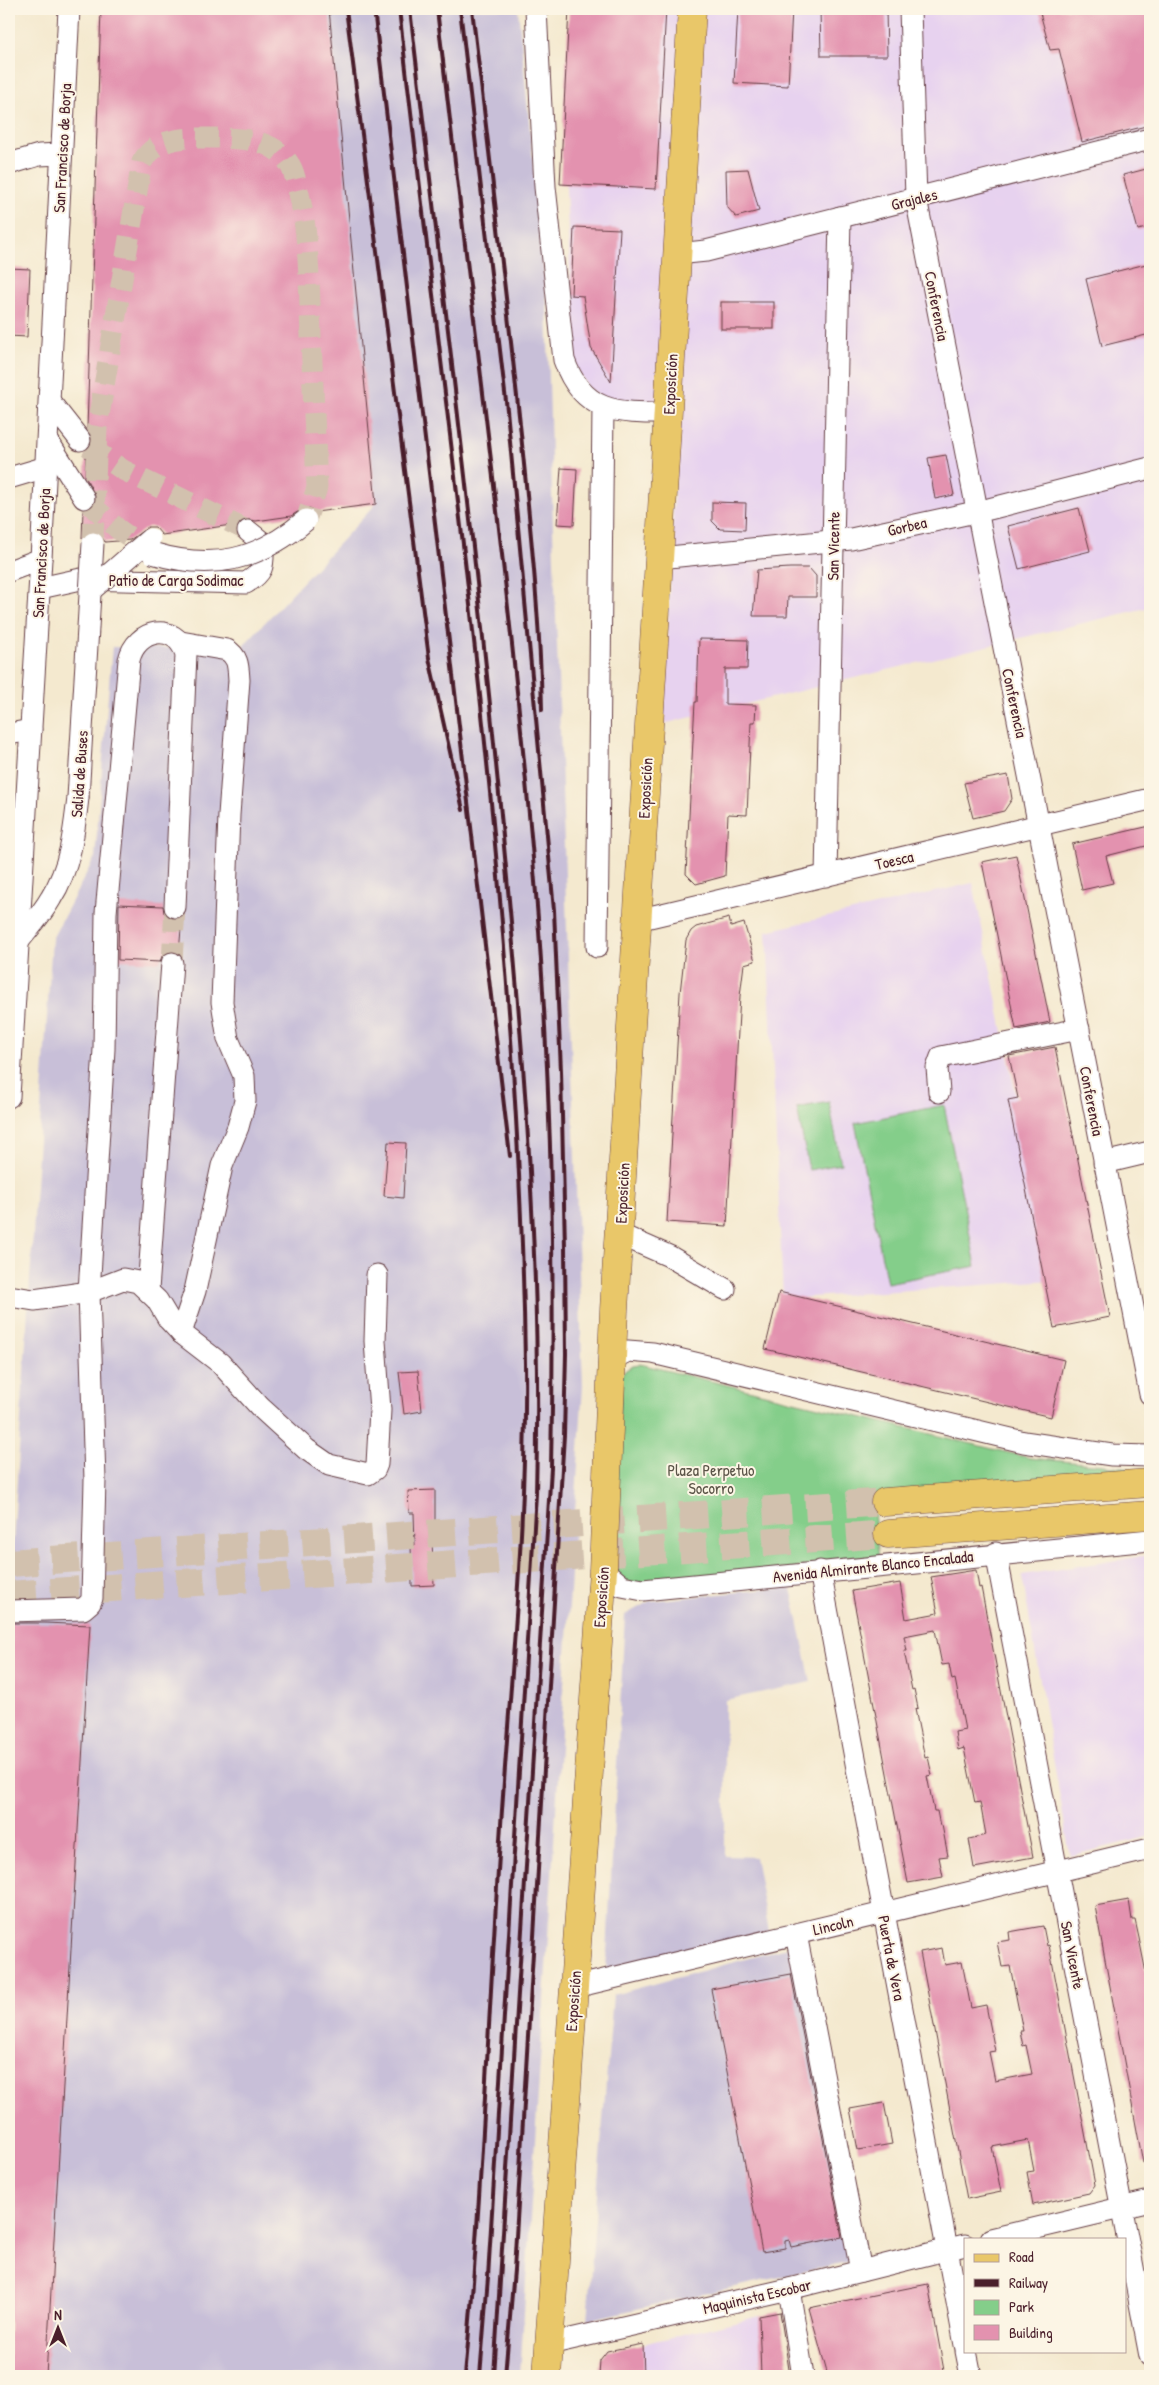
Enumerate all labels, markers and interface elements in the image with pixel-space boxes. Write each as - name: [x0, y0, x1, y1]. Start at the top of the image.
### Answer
- street label: San Francisco de Borja: [48, 83, 76, 213]
- street label: Grajales: [889, 183, 939, 215]
- street label: Conferencia: [919, 269, 955, 343]
- street label: Exposición: [657, 353, 683, 415]
- street label: San Francisco de Borja: [27, 488, 55, 618]
- street label: San Vicente: [821, 511, 845, 581]
- street label: Gorbea: [885, 511, 929, 541]
- street label: Patio de Carga Sodimac: [109, 569, 244, 591]
- street label: Conferencia: [997, 666, 1033, 740]
- street label: Salida de Buses: [65, 730, 93, 818]
- street label: Exposición: [632, 757, 658, 819]
- street label: Toesca: [873, 845, 915, 875]
- street label: Conferencia: [1074, 1064, 1110, 1138]
- street label: Exposición: [609, 1162, 635, 1224]
- park label: Plaza Perpetuo Socorro: [668, 1459, 755, 1499]
- street label: Avenida Almirante Blanco Encalada: [772, 1545, 974, 1587]
- street label: Exposición: [588, 1566, 614, 1628]
- street label: Lincoln: [811, 1910, 855, 1940]
- street label: Puerta de Vera: [873, 1914, 911, 2002]
- street label: San Vicente: [1056, 1919, 1090, 1991]
- street label: Exposición: [560, 1970, 586, 2032]
- legend: [964, 2238, 1126, 2352]
- text: Road: [1009, 2246, 1034, 2267]
- text: Railway: [1009, 2272, 1048, 2293]
- street label: Maquinista Escobar: [701, 2273, 813, 2319]
- text: Park: [1009, 2296, 1034, 2317]
- north arrow: [32, 2302, 82, 2352]
- text: N: [54, 2305, 62, 2324]
- text: Building: [1009, 2322, 1053, 2343]

